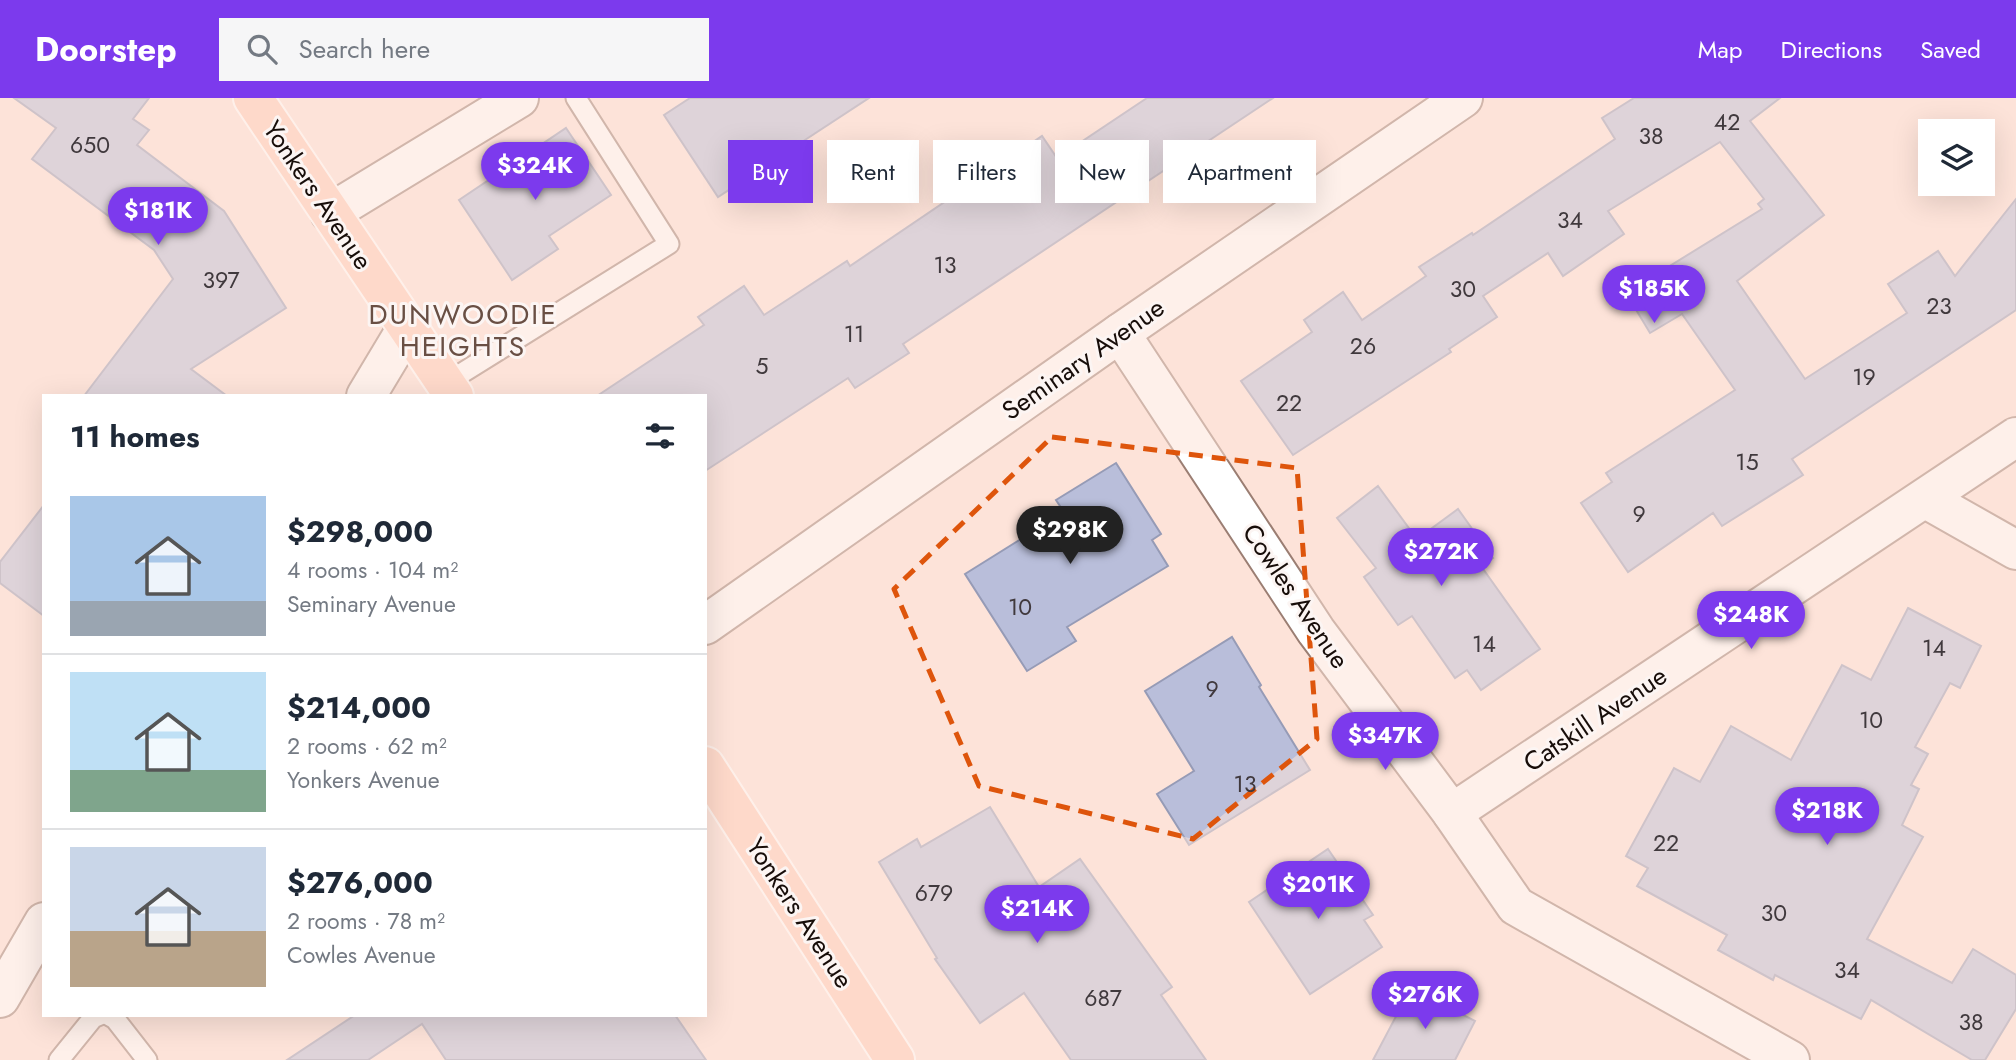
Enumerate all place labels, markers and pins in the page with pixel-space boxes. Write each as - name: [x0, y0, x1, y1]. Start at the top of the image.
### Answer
- pin: $324K: [486, 142, 584, 202]
- pin: $181K: [109, 188, 207, 247]
- pin: $185K: [1605, 266, 1703, 325]
- pin: $298K: [1021, 506, 1119, 566]
- pin: $272K: [1392, 528, 1490, 588]
- pin: $248K: [1702, 592, 1800, 651]
- pin: $347K: [1336, 712, 1434, 772]
- pin: $218K: [1778, 788, 1876, 847]
- pin: $201K: [1269, 862, 1367, 921]
- pin: $214K: [988, 886, 1086, 945]
- pin: $276K: [1376, 972, 1474, 1031]

